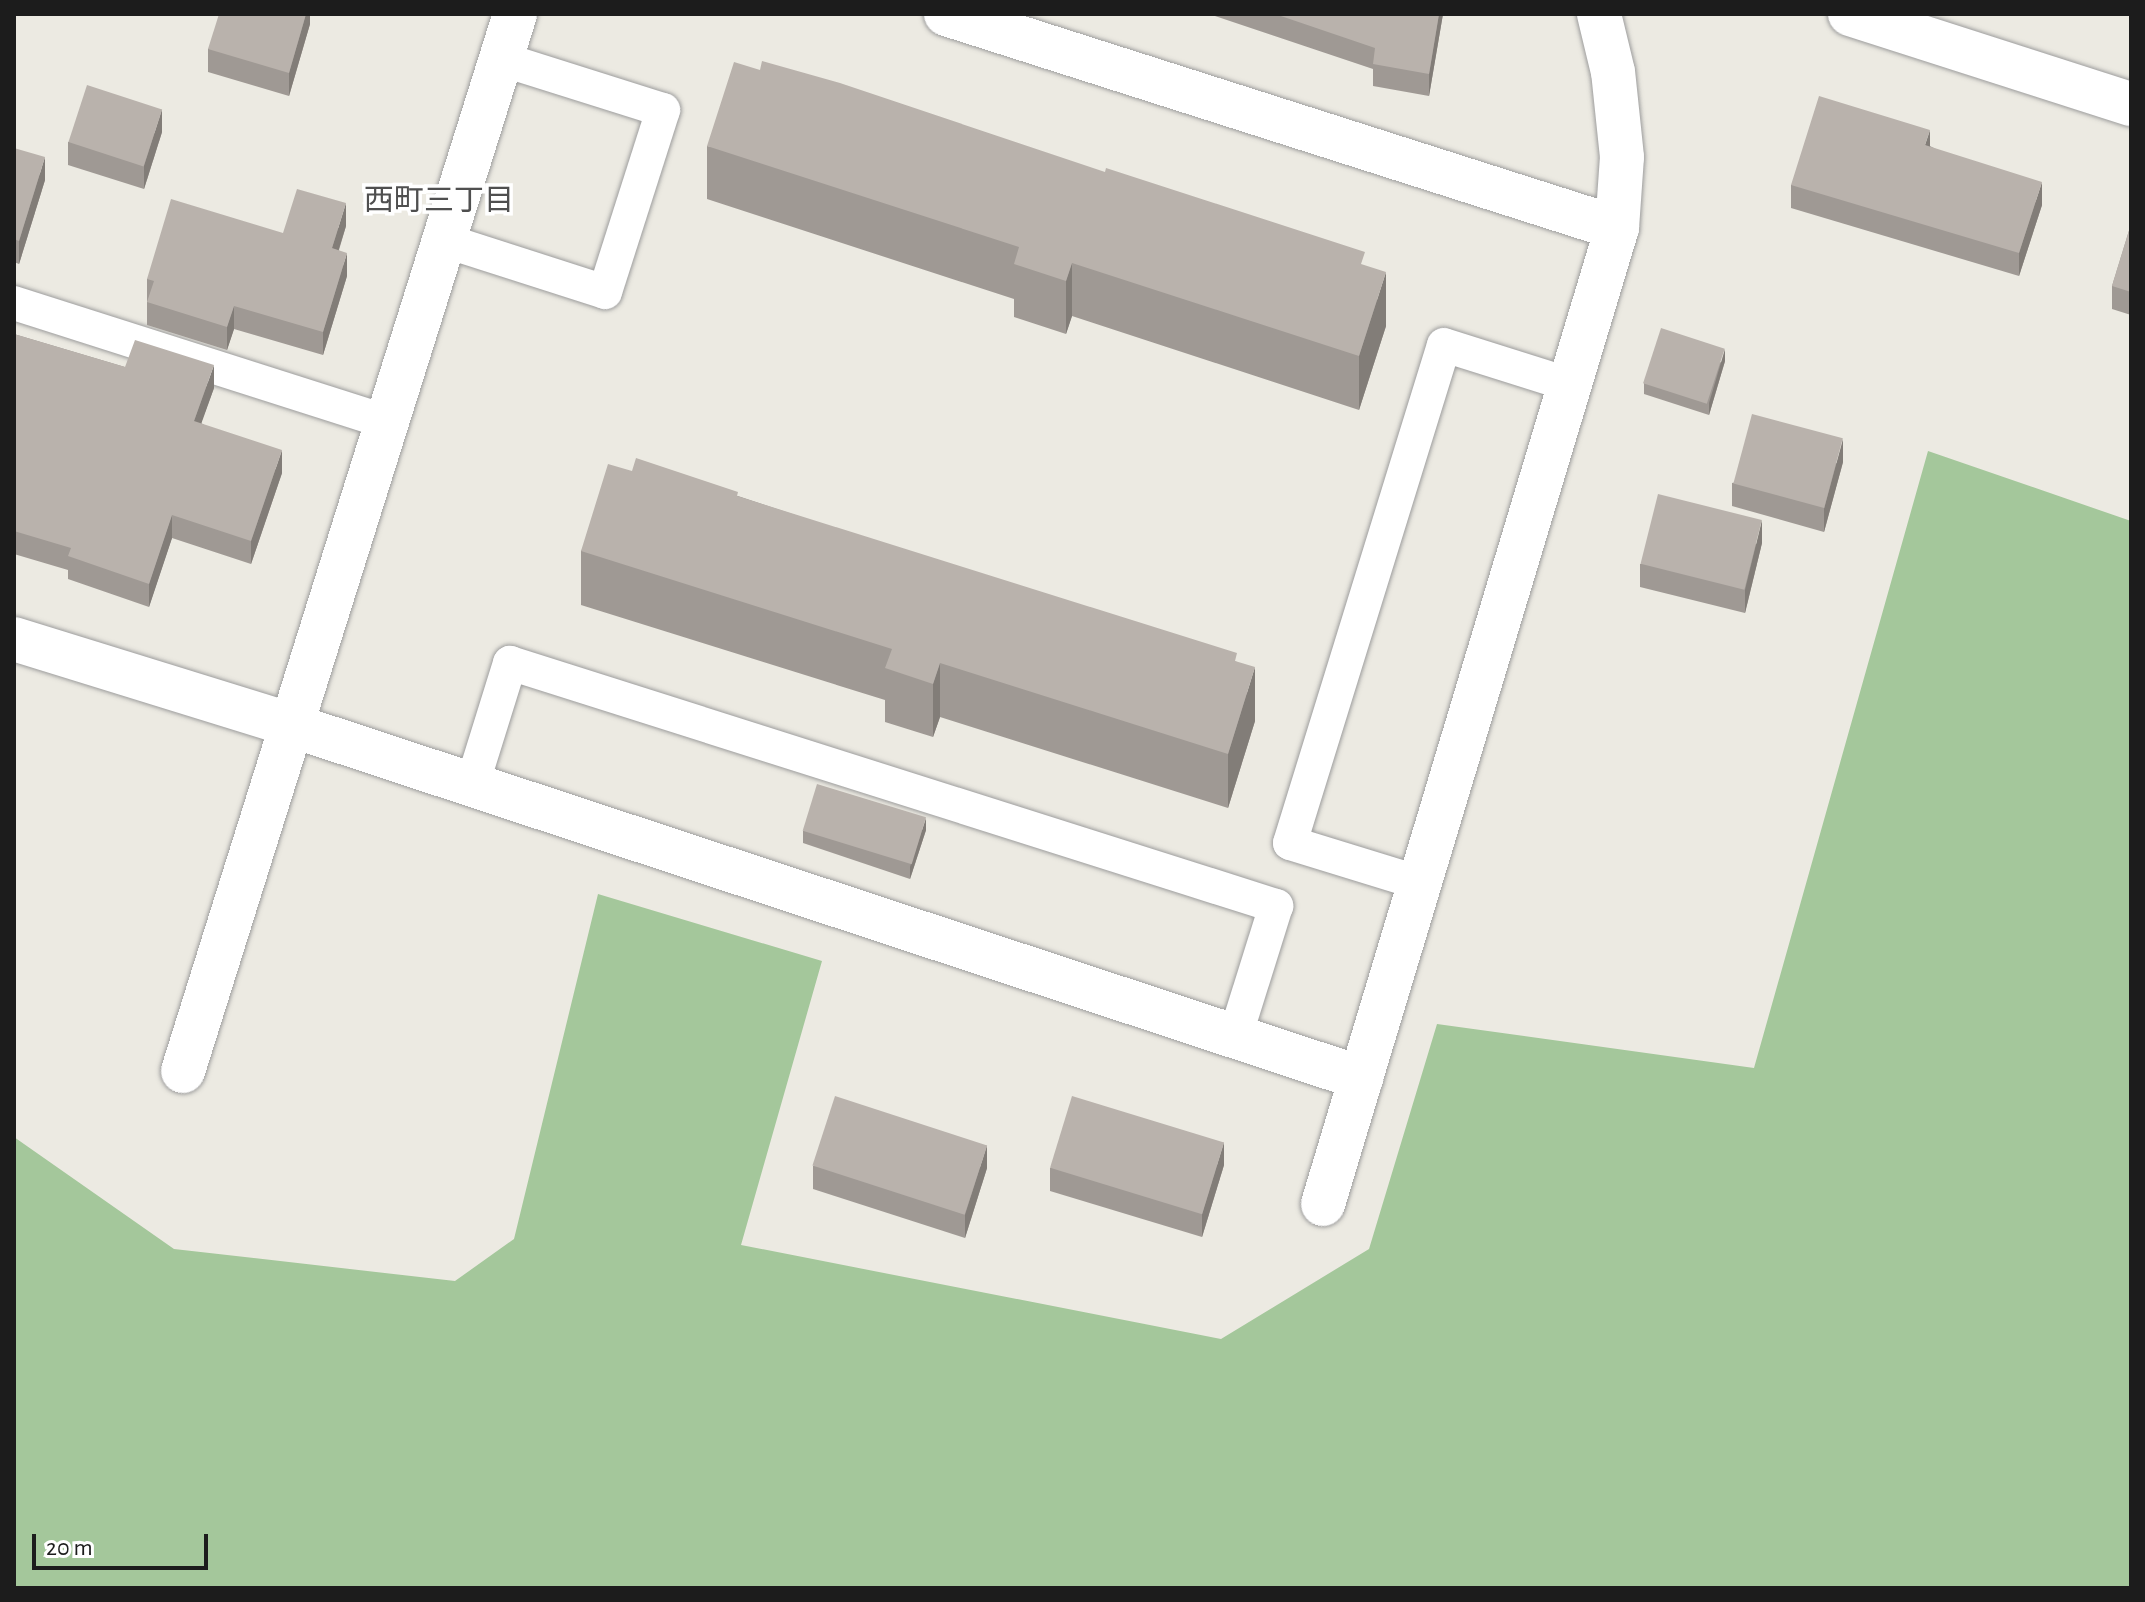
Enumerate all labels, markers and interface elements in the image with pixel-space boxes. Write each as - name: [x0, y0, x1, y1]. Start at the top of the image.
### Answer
- district label: 西町三丁目: [364, 183, 514, 219]
- scale bar: [36, 1518, 212, 1568]
- text: 20 m: [46, 1536, 93, 1560]

